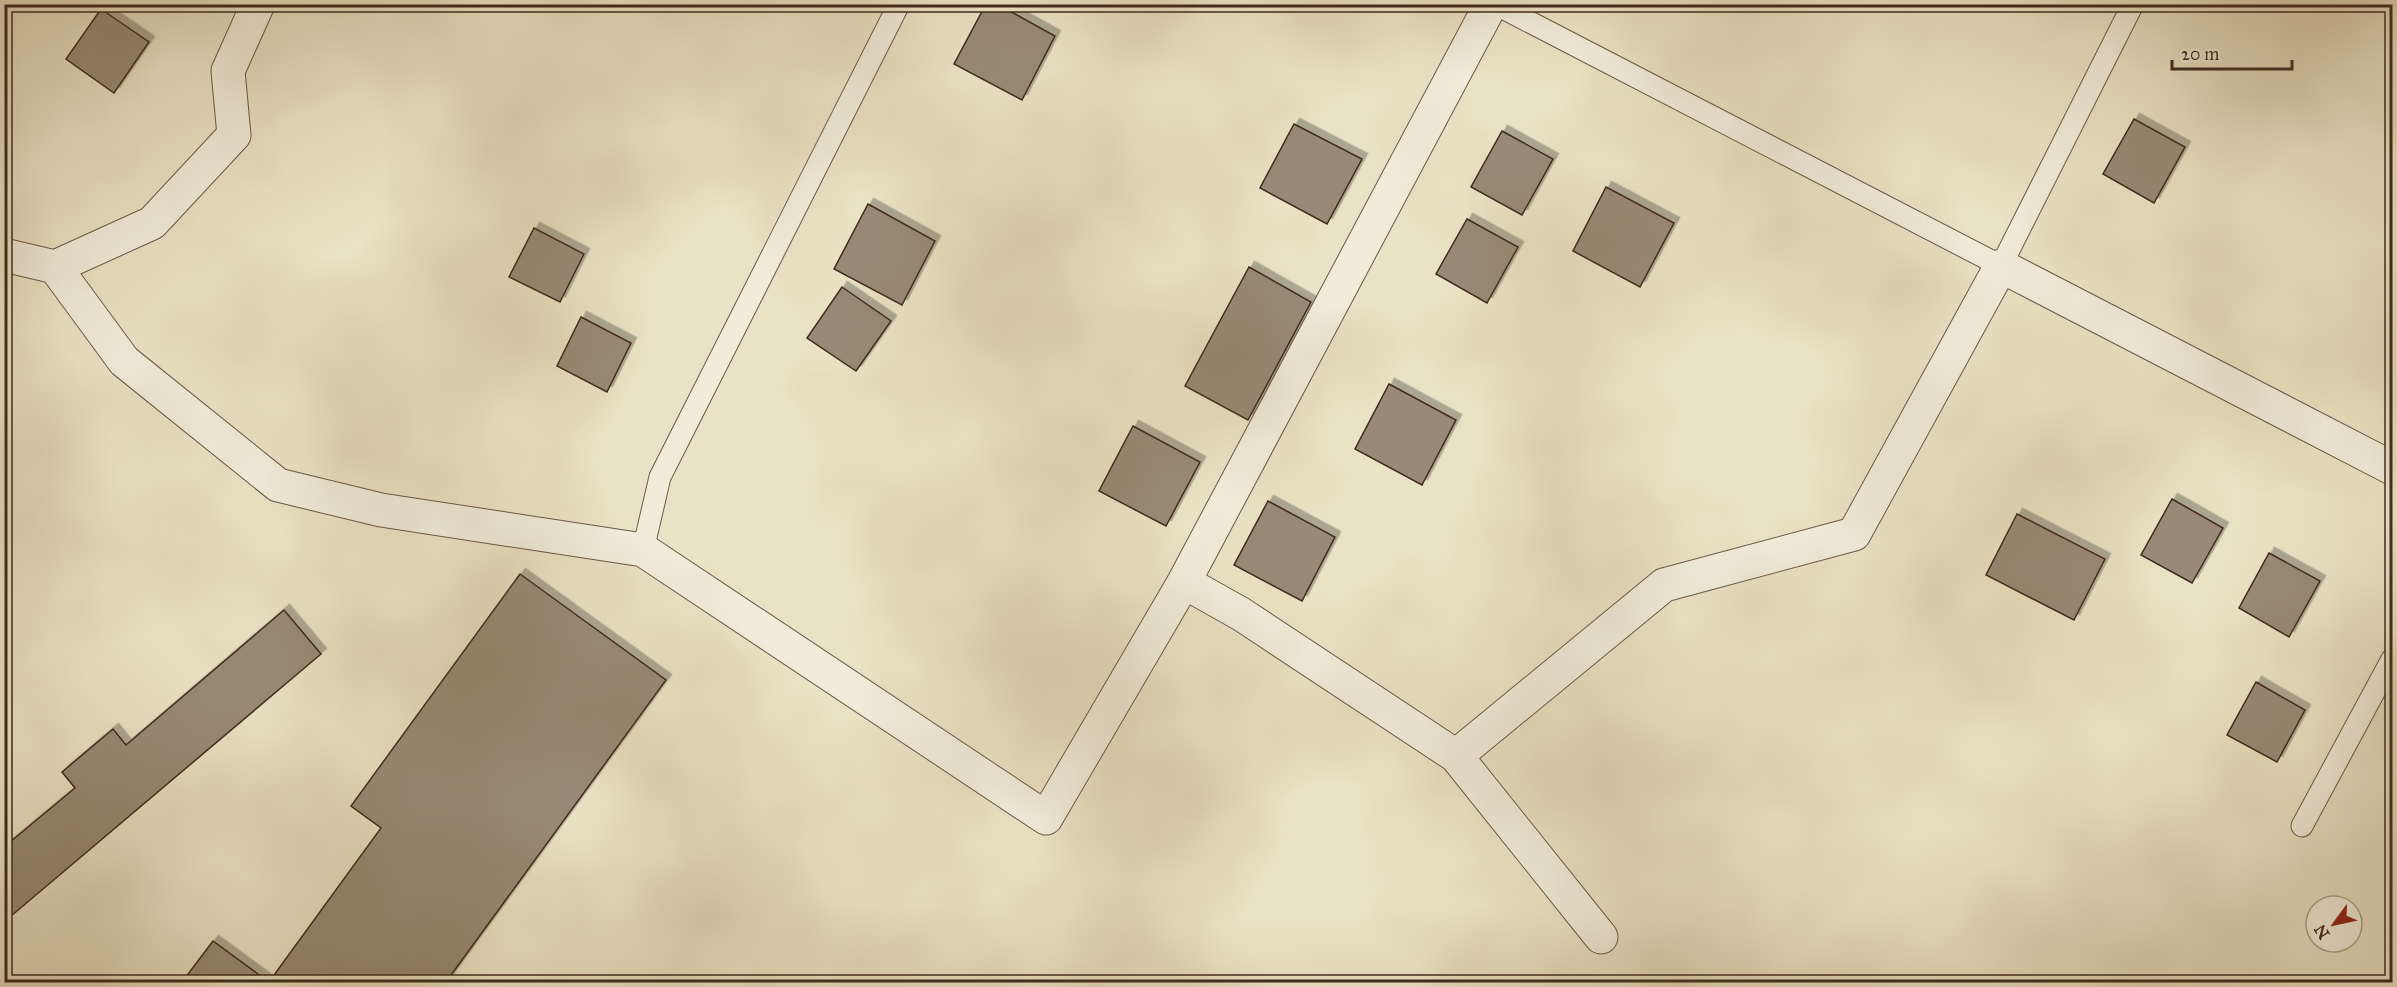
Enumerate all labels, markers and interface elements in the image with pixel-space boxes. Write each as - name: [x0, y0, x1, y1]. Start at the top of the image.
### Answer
- scale bar: [2172, 33, 2292, 71]
- text: 20 m: [2181, 43, 2219, 65]
- north arrow: [2304, 894, 2364, 954]
- text: N: [2310, 921, 2334, 943]

